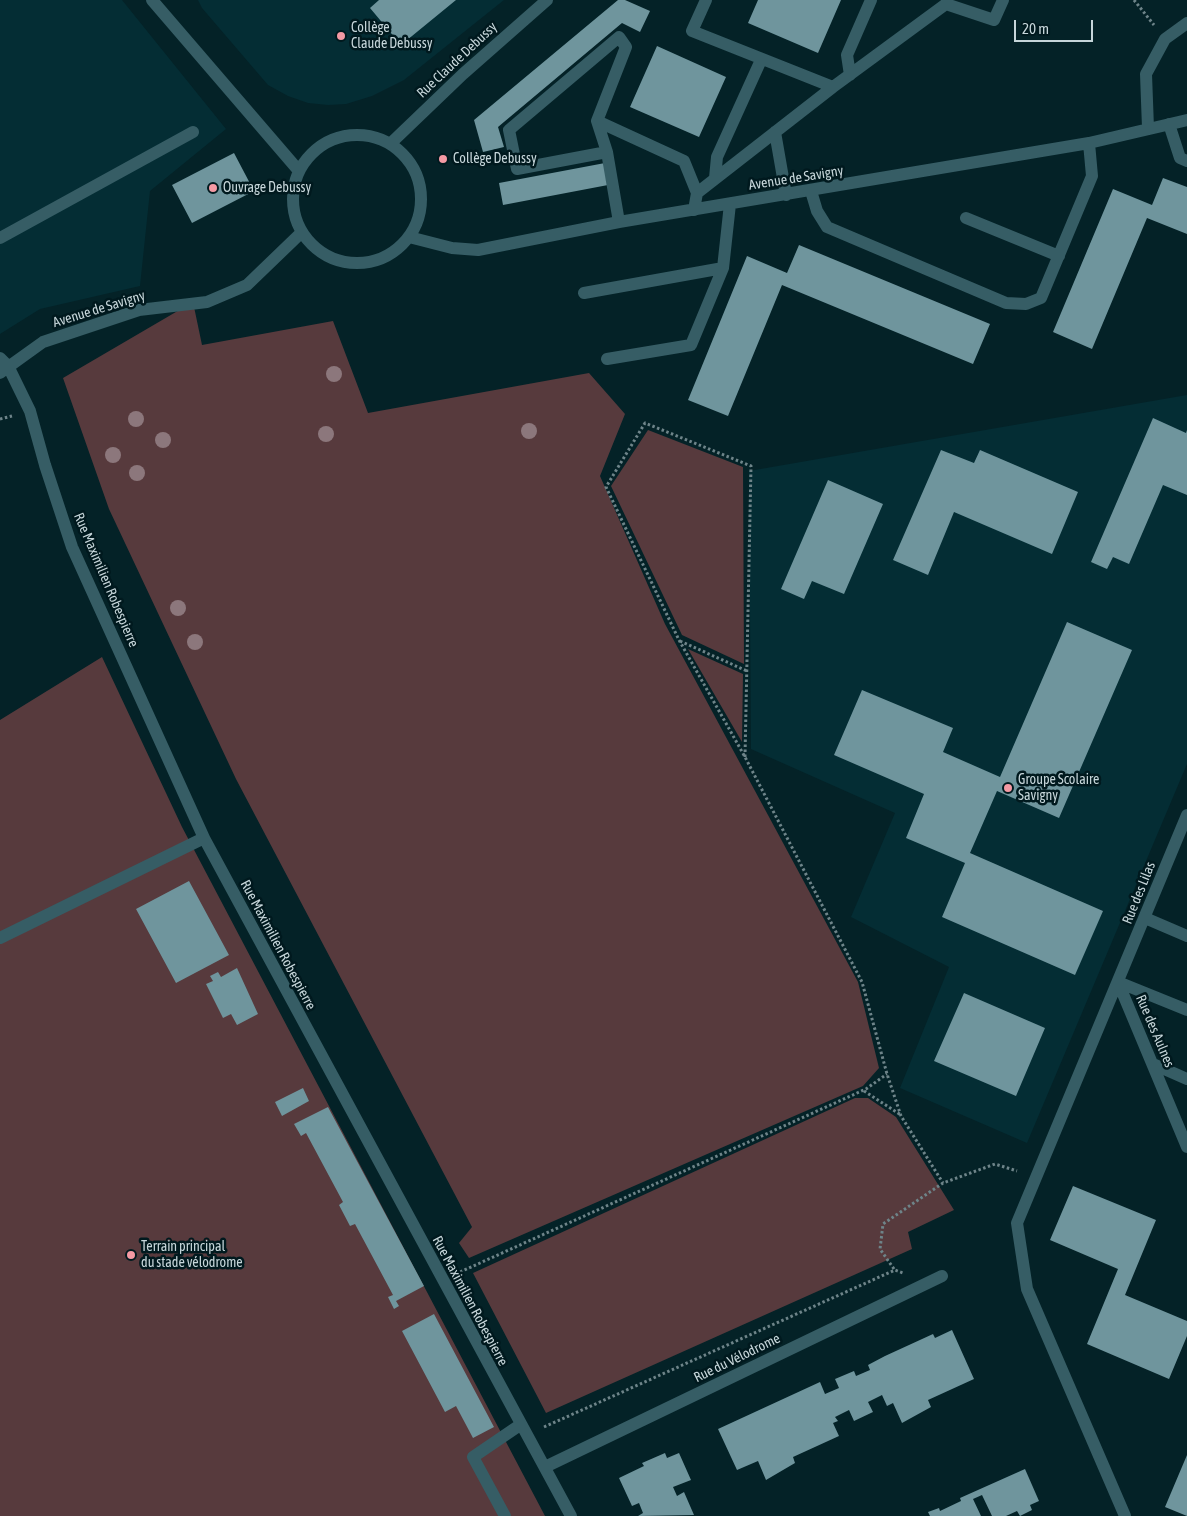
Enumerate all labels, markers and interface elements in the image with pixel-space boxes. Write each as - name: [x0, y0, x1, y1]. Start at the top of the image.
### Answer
- scale bar: [1017, 10, 1096, 42]
- street label: Rue Claude Debussy: [413, 19, 501, 101]
- place label: Collège Claude Debussy: [351, 20, 432, 52]
- text: 20 m: [1022, 20, 1049, 37]
- marker: Collège Claude Debussy: [335, 30, 347, 42]
- place label: Collège Debussy: [453, 151, 537, 167]
- marker: Collège Debussy: [437, 153, 449, 165]
- street label: Avenue de Savigny: [748, 162, 844, 194]
- place label: Ouvrage Debussy: [223, 180, 311, 196]
- marker: Ouvrage Debussy: [207, 182, 219, 194]
- street label: Avenue de Savigny: [51, 287, 147, 331]
- street label: Rue Maximilien Robespierre: [70, 510, 142, 650]
- place label: Groupe Scolaire Savigny: [1018, 772, 1099, 804]
- marker: Groupe Scolaire Savigny: [1002, 782, 1014, 794]
- street label: Rue des Lilas: [1119, 859, 1159, 927]
- street label: Rue Maximilien Robespierre: [237, 877, 319, 1013]
- street label: Rue des Aulnes: [1132, 992, 1178, 1070]
- street label: Rue Maximilien Robespierre: [429, 1233, 511, 1369]
- place label: Terrain principal du stade vélodrome: [141, 1239, 243, 1272]
- marker: Terrain principal du stade vélodrome: [125, 1249, 137, 1261]
- street label: Rue du Vélodrome: [691, 1330, 783, 1386]

